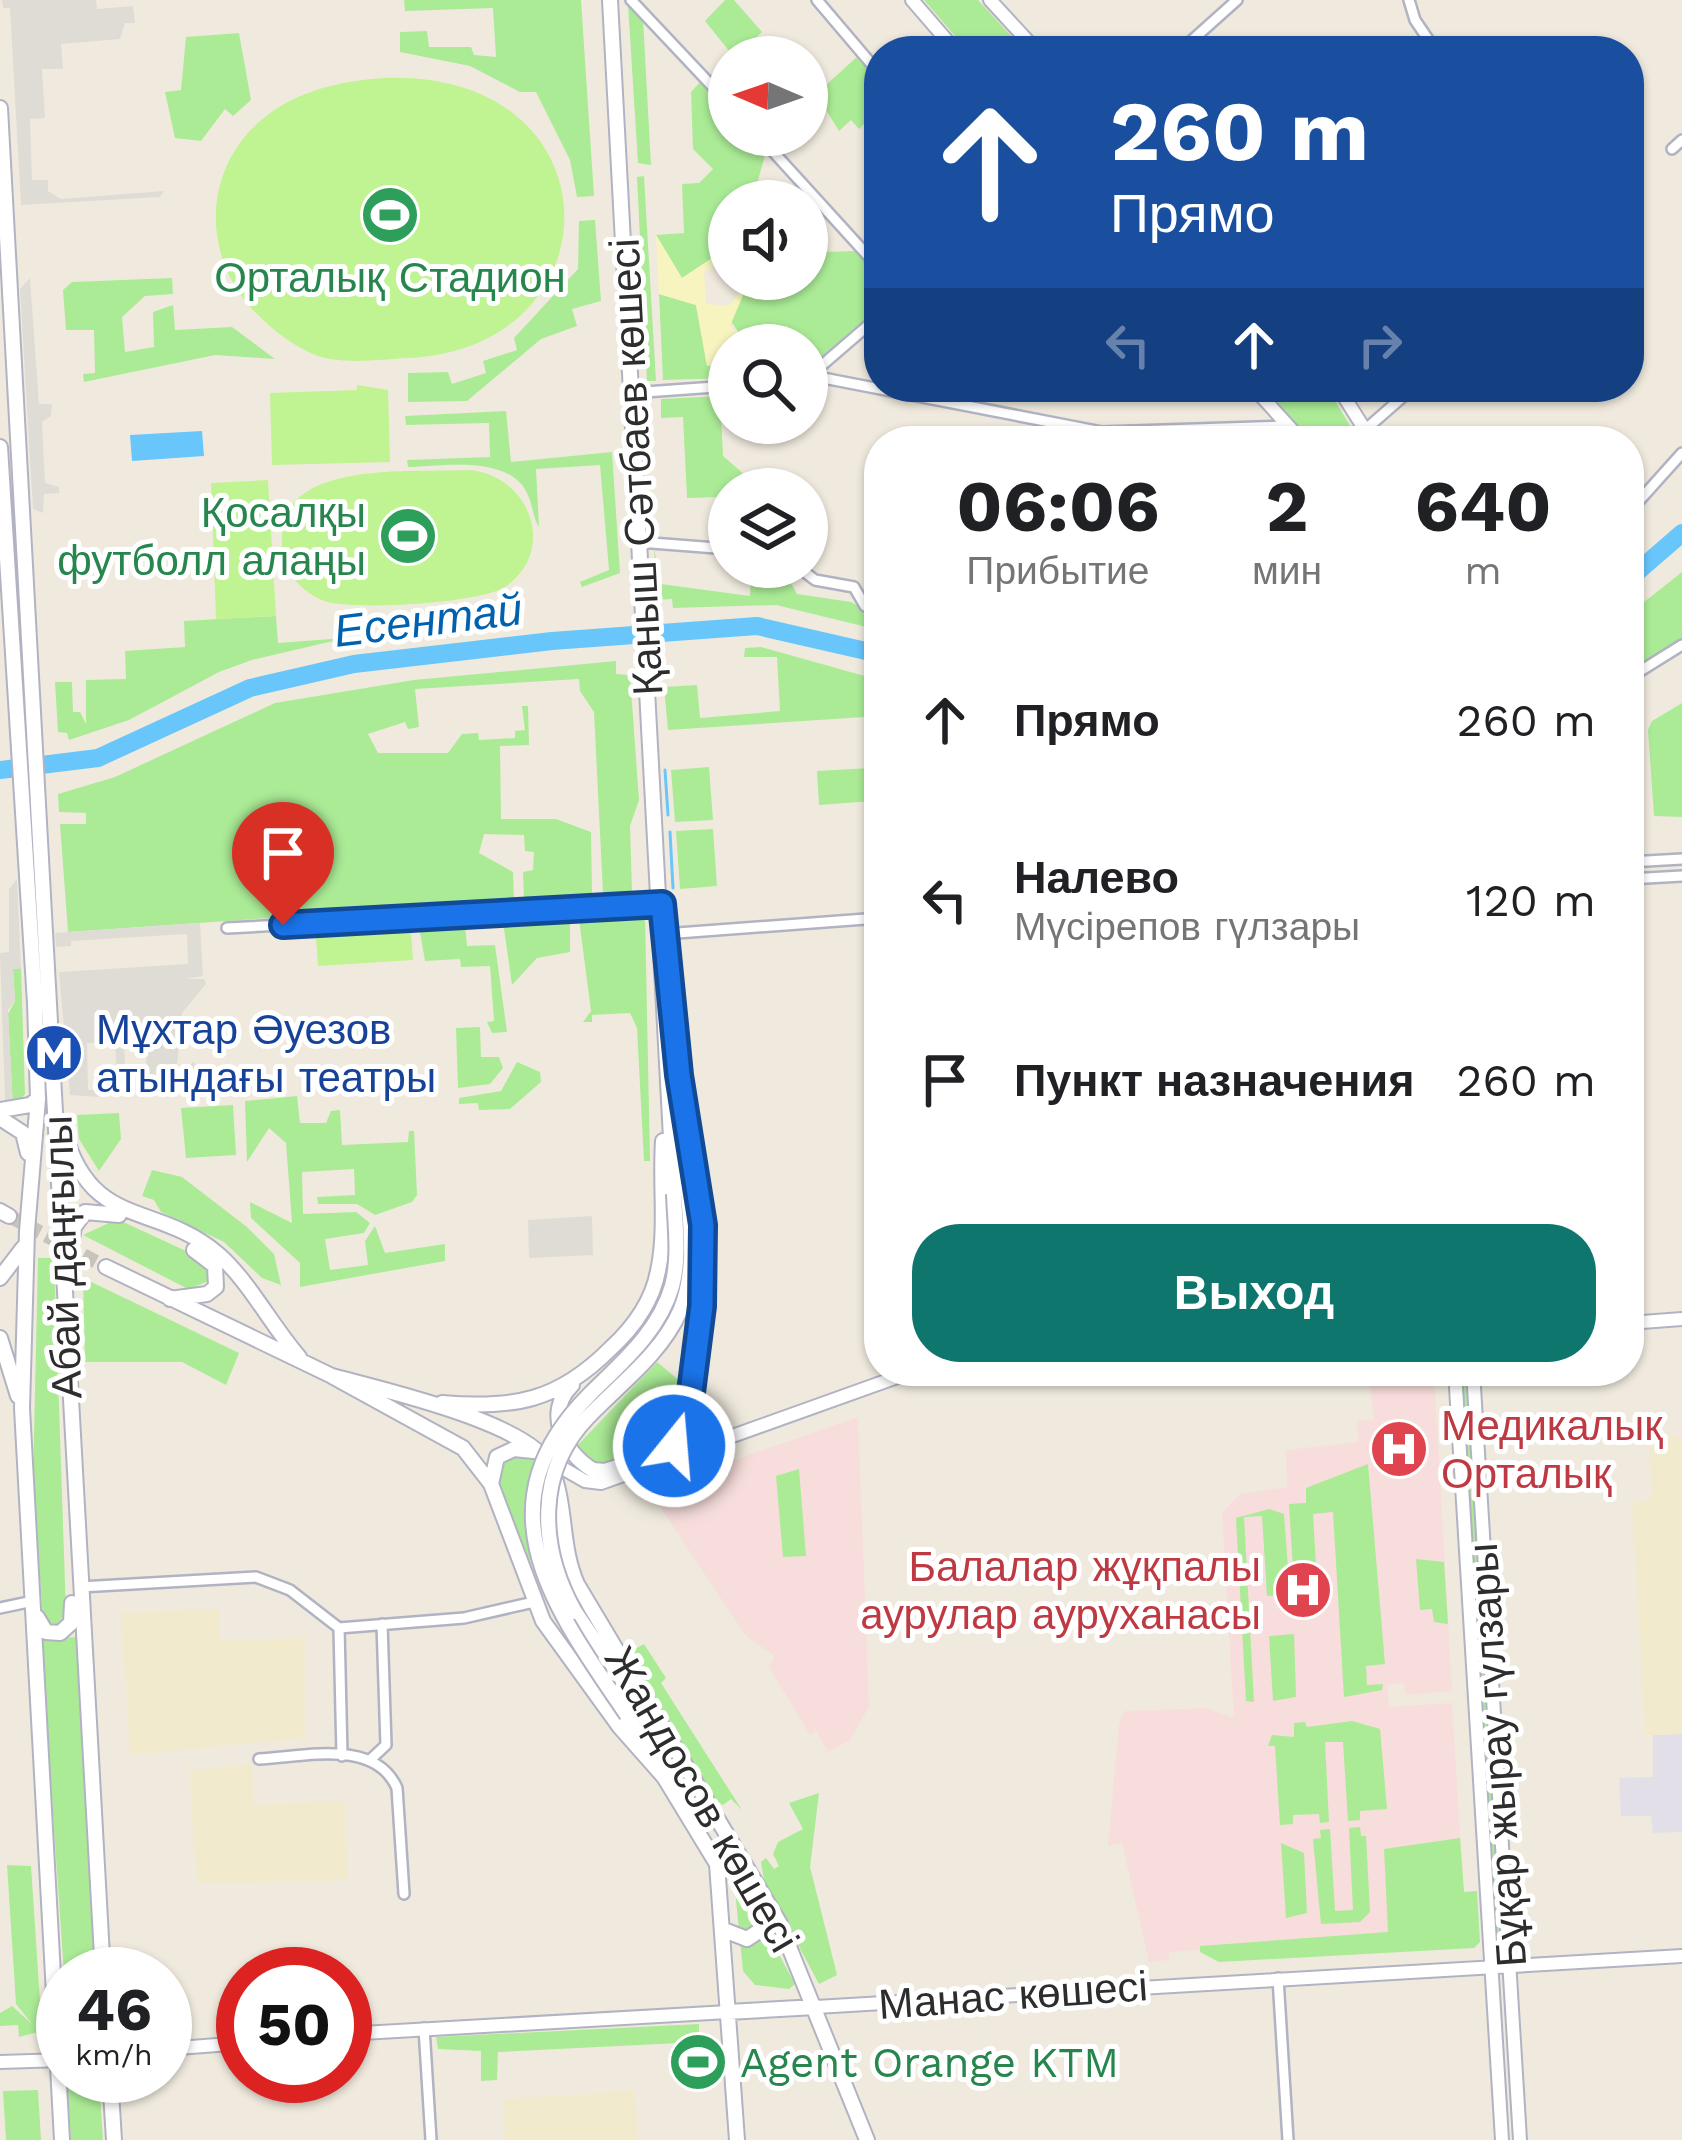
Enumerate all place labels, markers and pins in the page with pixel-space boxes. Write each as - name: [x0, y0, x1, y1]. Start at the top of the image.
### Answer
- sports icon: Орталық Стадион: [359, 184, 421, 246]
- place label: Орталық Стадион: [214, 253, 566, 302]
- place label: Қосалқы футболл алаңы: [57, 488, 366, 585]
- sports icon: Қосалқы футболл алаңы: [377, 505, 439, 567]
- pin: [232, 802, 334, 925]
- place label: Мұхтар Әуезов атындағы театры: [96, 1005, 436, 1102]
- metro station icon: Мұхтар Әуезов атындағы театры: [23, 1022, 85, 1084]
- place label: Медикалық Орталық: [1441, 1401, 1663, 1498]
- hospital icon: Медикалық Орталық: [1368, 1418, 1430, 1480]
- place label: Балалар жұқпалы аурулар ауруханасы: [860, 1542, 1261, 1639]
- hospital icon: Балалар жұқпалы аурулар ауруханасы: [1272, 1559, 1334, 1621]
- sports icon: Agent Orange KTM: [667, 2031, 729, 2093]
- place label: Agent Orange KTM: [740, 2038, 1119, 2087]

